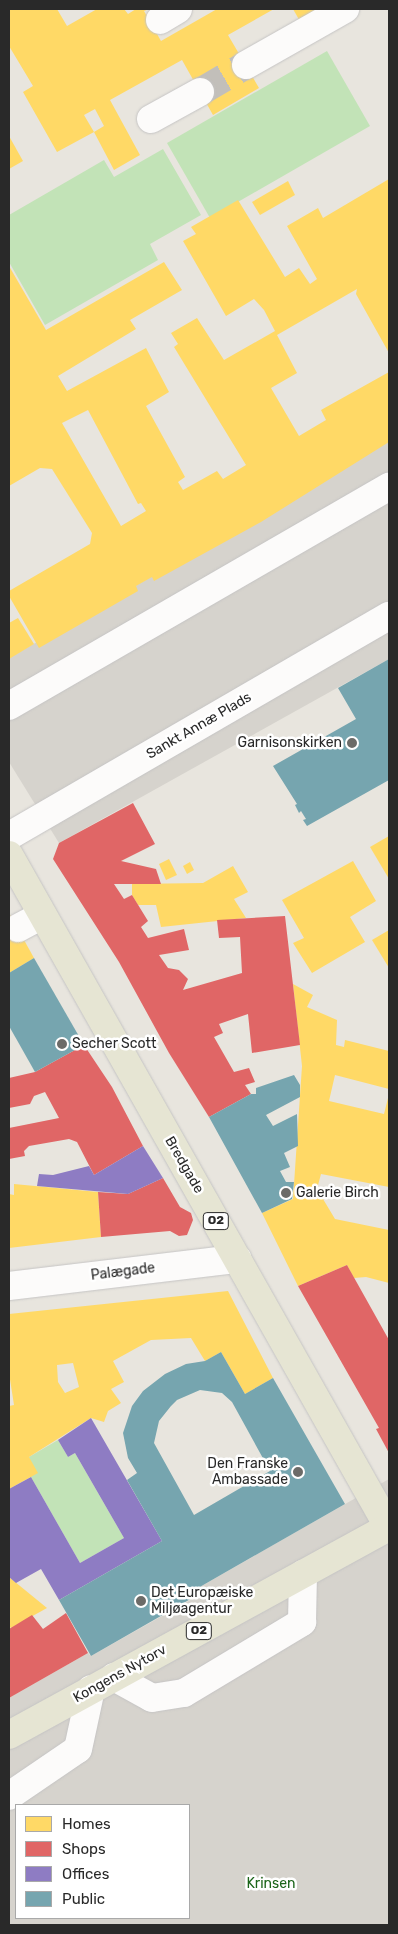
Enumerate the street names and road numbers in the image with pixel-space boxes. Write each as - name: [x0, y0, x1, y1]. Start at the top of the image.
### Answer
- street label: Sankt Annæ Plads: [143, 689, 255, 763]
- street label: Bredgade: [161, 1134, 207, 1196]
- road number: O2: [202, 1212, 230, 1230]
- street label: Palægade: [90, 1260, 156, 1284]
- road number: O2: [185, 1622, 213, 1640]
- street label: Kongens Nytorv: [71, 1641, 169, 1707]

